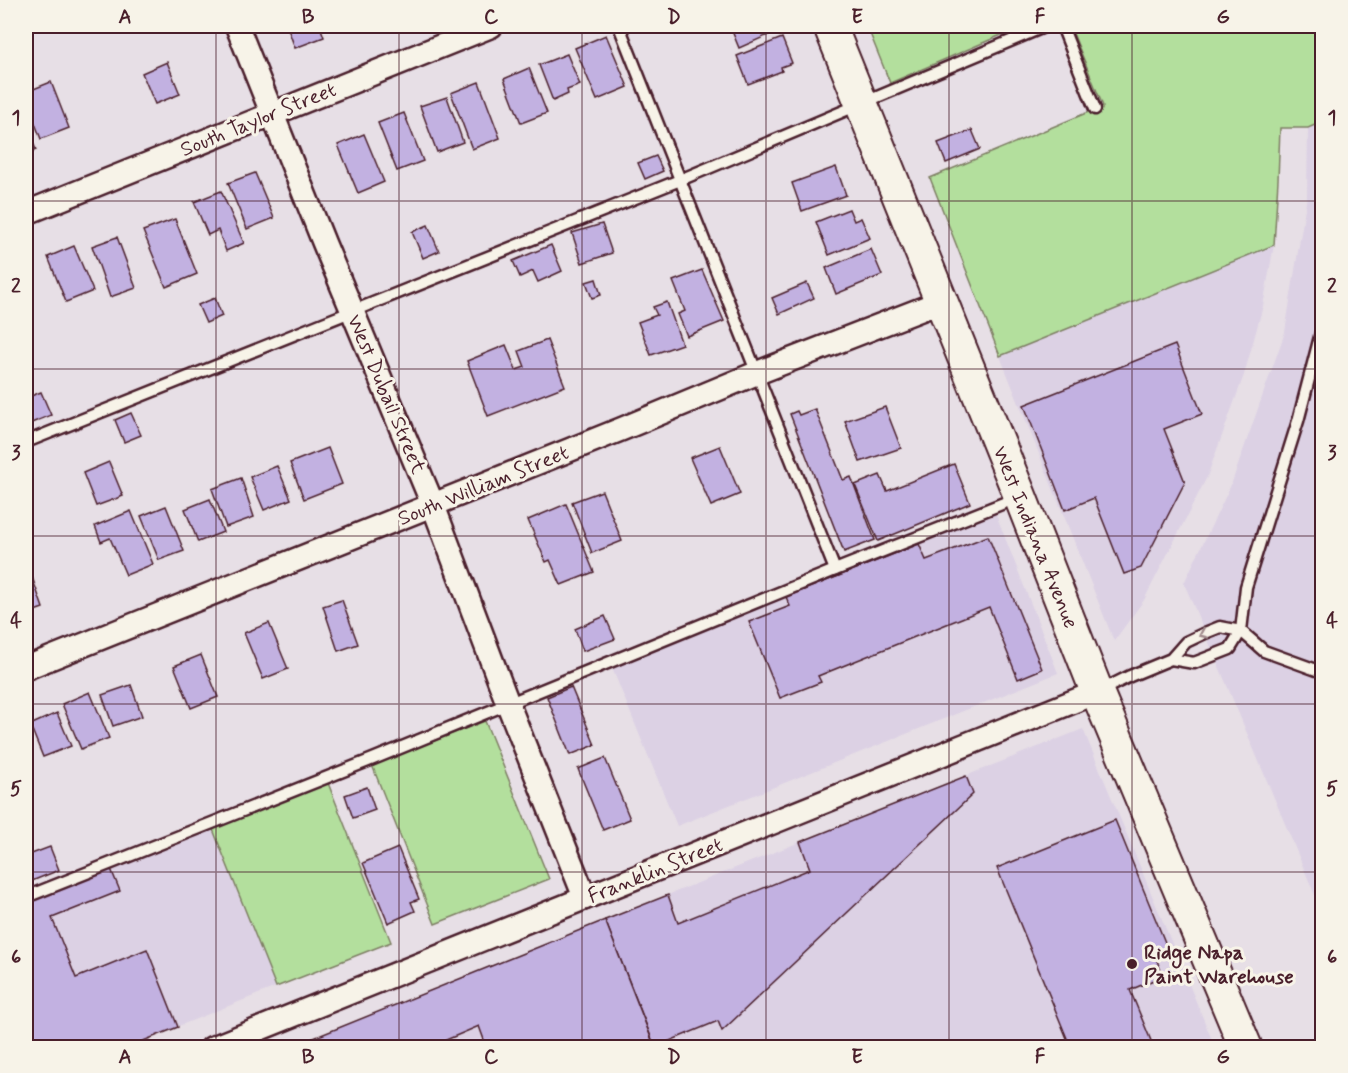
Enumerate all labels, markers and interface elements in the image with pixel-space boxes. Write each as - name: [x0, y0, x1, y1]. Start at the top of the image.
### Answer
- text: A: [118, 4, 132, 31]
- text: B: [302, 4, 315, 31]
- text: C: [484, 4, 499, 31]
- text: D: [667, 4, 681, 31]
- text: E: [851, 4, 863, 31]
- text: F: [1035, 4, 1046, 31]
- text: G: [1216, 4, 1230, 31]
- street label: South Taylor Street: [176, 76, 341, 164]
- text: 1: [12, 105, 20, 132]
- text: 1: [1328, 105, 1336, 132]
- text: 2: [11, 273, 21, 300]
- text: 2: [1327, 273, 1337, 300]
- street label: West Dubail Street: [340, 310, 433, 479]
- street label: South William Street: [394, 439, 573, 533]
- text: 3: [11, 440, 21, 467]
- text: 3: [1327, 440, 1337, 467]
- street label: West Indiana Avenue: [986, 442, 1084, 633]
- text: 4: [10, 608, 22, 635]
- text: 4: [1326, 608, 1338, 635]
- one-way arrow: [1198, 627, 1209, 639]
- text: 5: [10, 776, 22, 803]
- text: 5: [1326, 776, 1338, 803]
- street label: Franklin Street: [584, 831, 727, 911]
- place label: Ridge Napa Paint Warehouse: [1144, 939, 1294, 991]
- text: 6: [11, 944, 21, 971]
- text: 6: [1327, 944, 1337, 971]
- marker: Ridge Napa Paint Warehouse: [1125, 957, 1139, 971]
- text: A: [118, 1044, 132, 1071]
- text: B: [302, 1044, 315, 1071]
- text: C: [484, 1044, 499, 1071]
- text: D: [667, 1044, 681, 1071]
- text: E: [851, 1044, 863, 1071]
- text: F: [1035, 1044, 1046, 1071]
- text: G: [1216, 1044, 1230, 1071]

